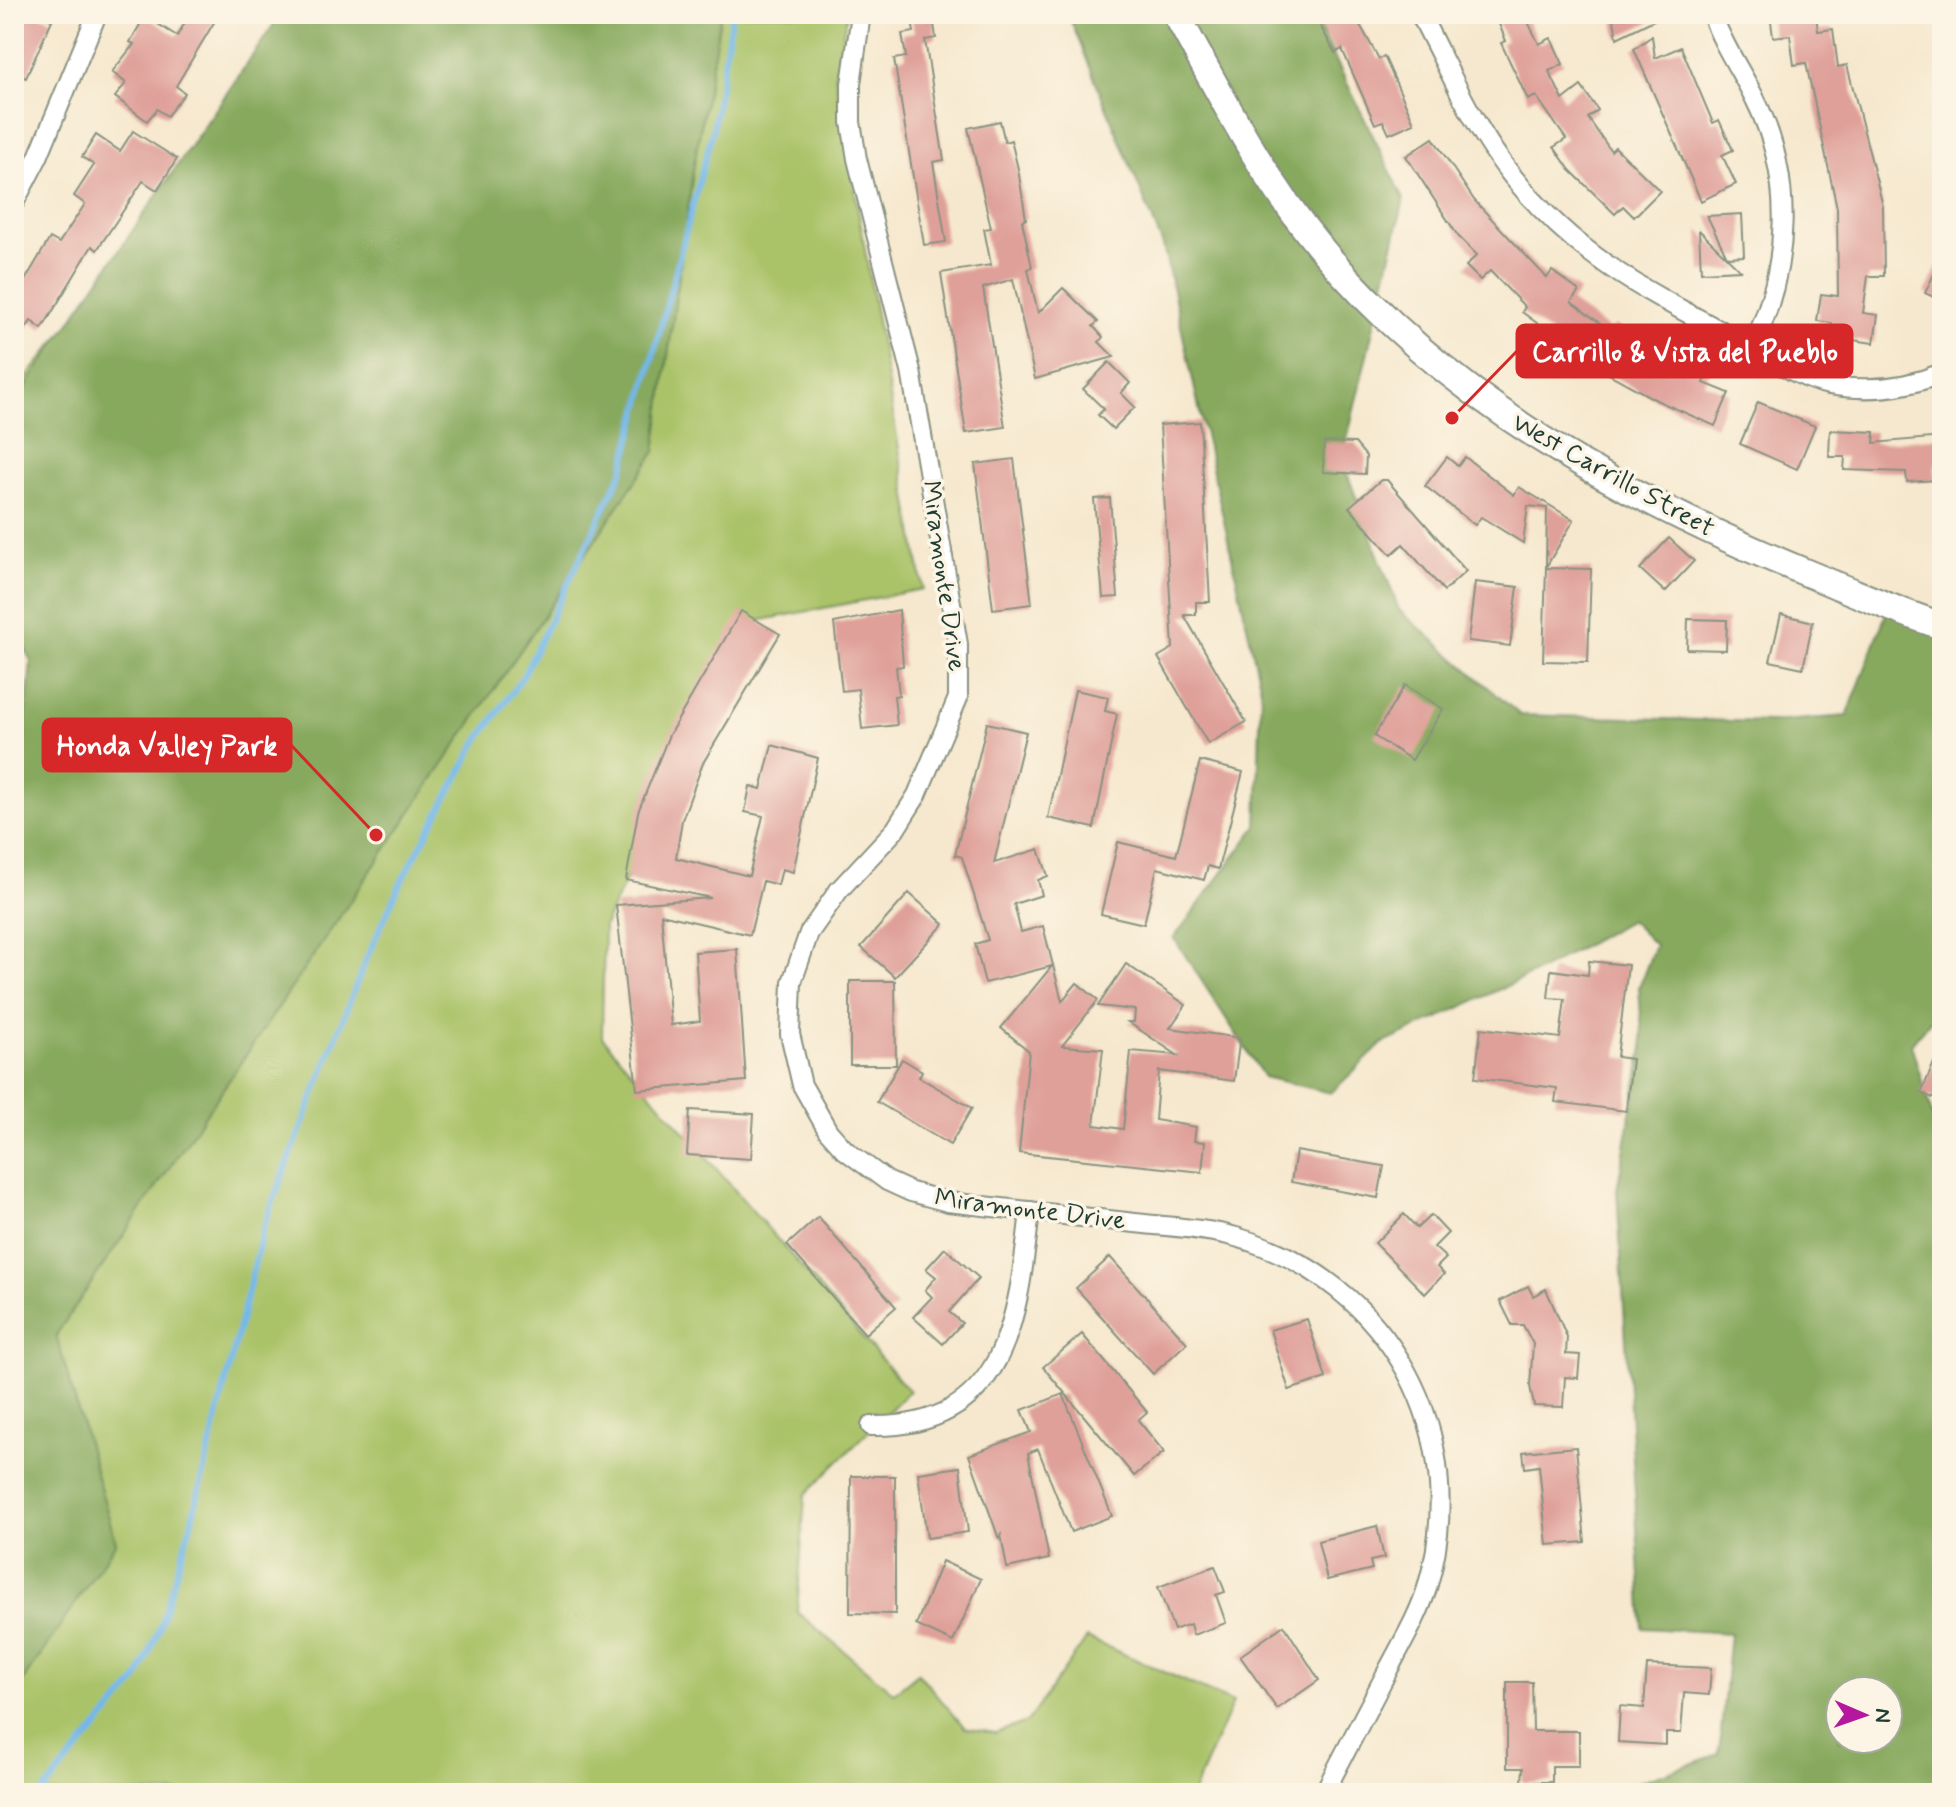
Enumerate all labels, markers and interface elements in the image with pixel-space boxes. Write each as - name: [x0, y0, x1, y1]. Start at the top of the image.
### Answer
- callout: Carrillo & Vista del Pueblo: [1517, 325, 1852, 377]
- text: Carrillo & Vista del Pueblo: [1532, 335, 1838, 372]
- street label: West Carrillo Street: [1506, 406, 1720, 546]
- street label: Miramonte Drive: [913, 478, 973, 674]
- callout: Honda Valley Park: [43, 719, 291, 771]
- text: Honda Valley Park: [57, 729, 277, 766]
- street label: Miramonte Drive: [932, 1181, 1128, 1239]
- north arrow: [1824, 1675, 1904, 1755]
- text: N: [1868, 1708, 1896, 1723]

